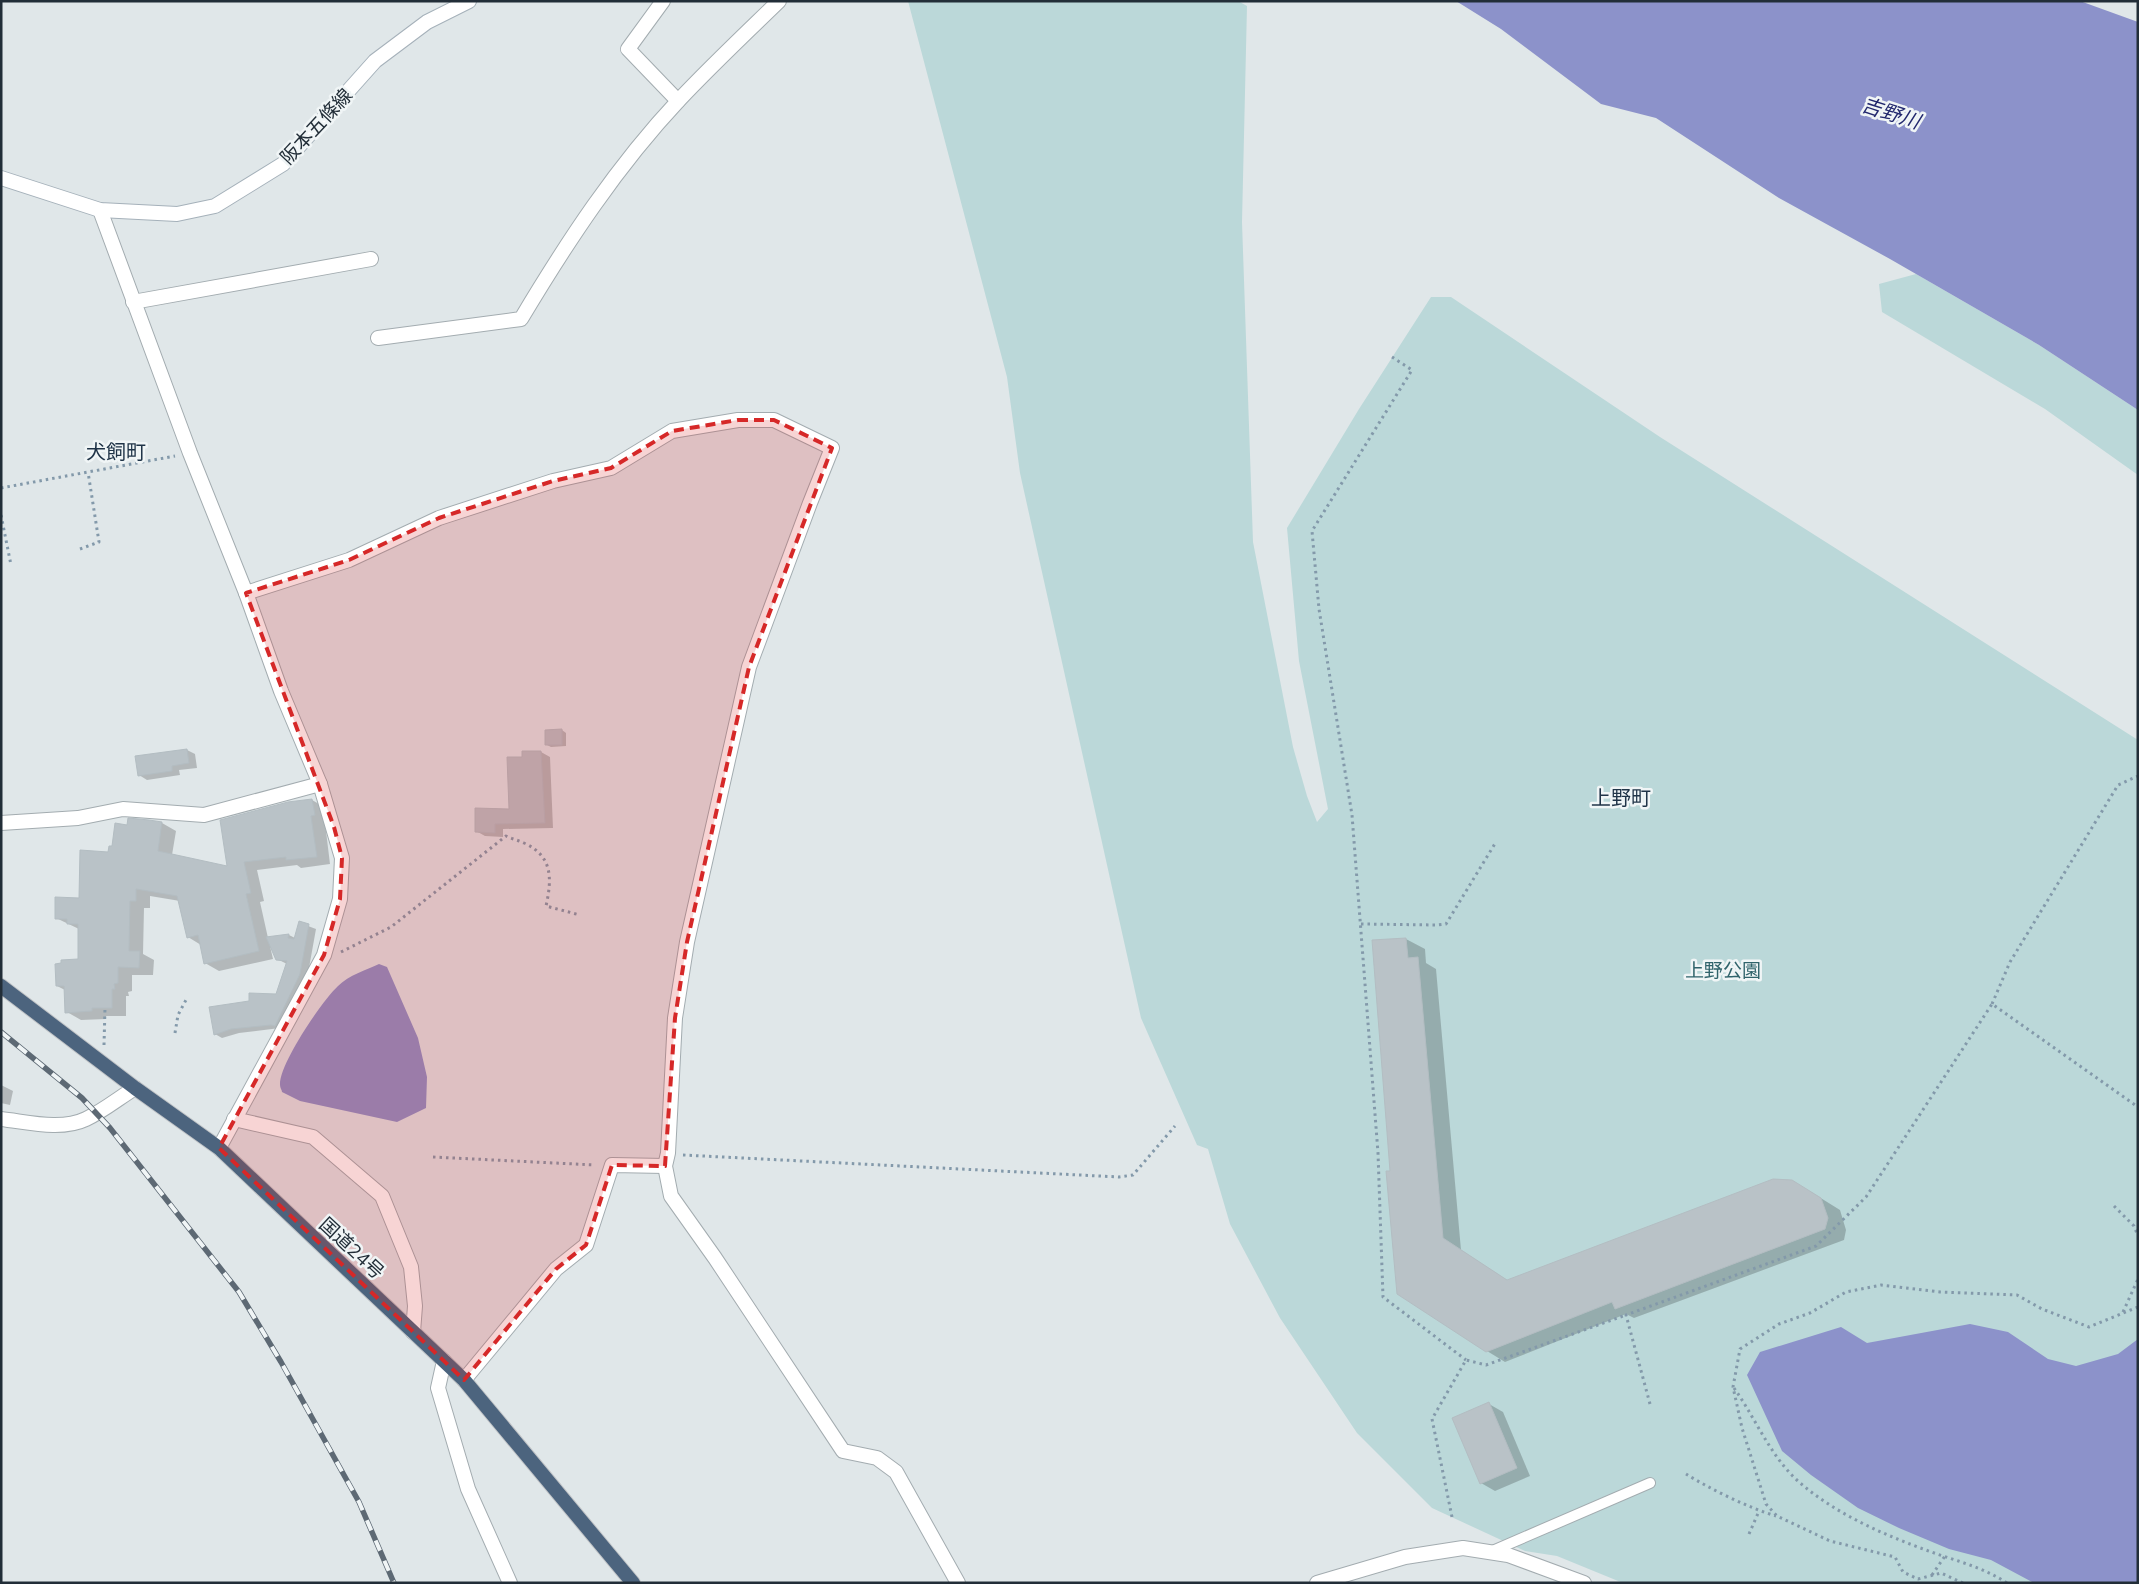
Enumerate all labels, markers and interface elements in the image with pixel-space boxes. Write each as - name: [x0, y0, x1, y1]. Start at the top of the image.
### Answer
- street label: 阪本五條線: [275, 83, 357, 169]
- water label: 吉野川: [1859, 91, 1925, 134]
- district label: 犬飼町: [86, 439, 146, 464]
- district label: 上野町: [1591, 785, 1651, 810]
- park label: 上野公園: [1685, 958, 1761, 982]
- street label: 国道24号: [315, 1212, 389, 1284]

